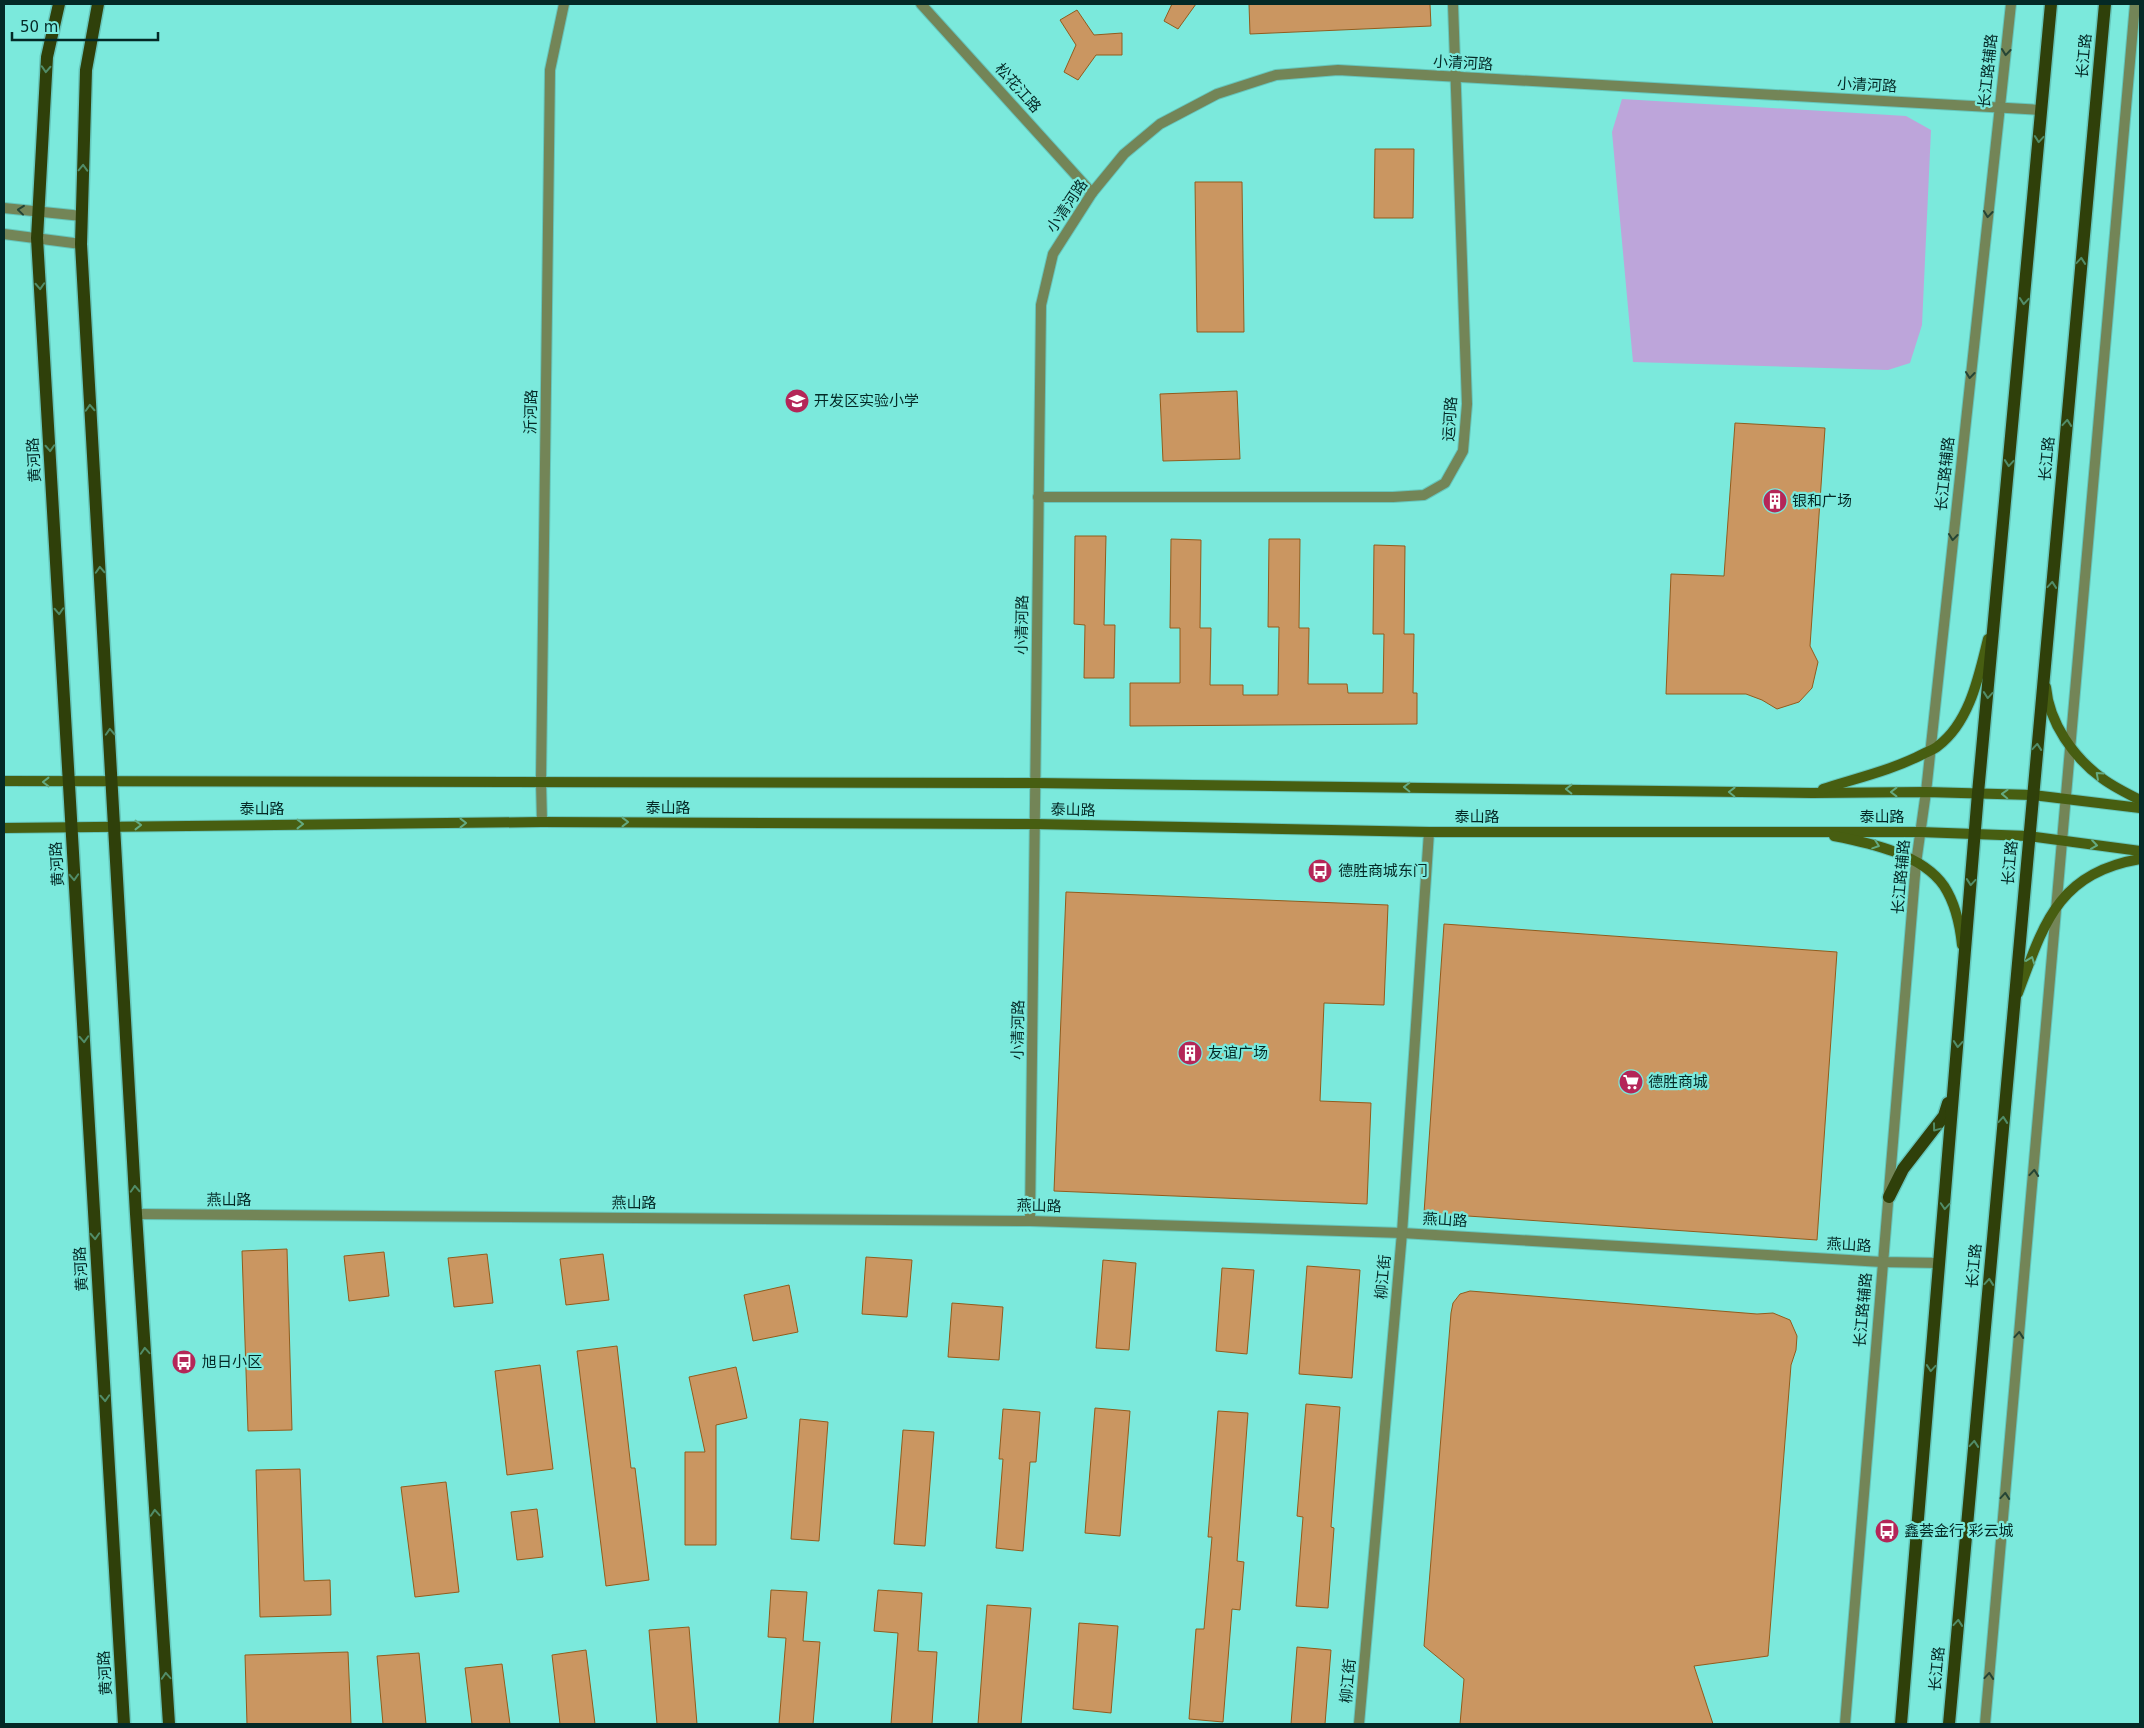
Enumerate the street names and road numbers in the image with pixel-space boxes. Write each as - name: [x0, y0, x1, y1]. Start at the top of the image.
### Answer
- street label: 长江路辅路: [1975, 33, 2001, 109]
- street label: 长江路: [2073, 33, 2095, 79]
- street label: 小清河路: [1433, 52, 1493, 74]
- street label: 松花江路: [991, 60, 1045, 116]
- street label: 小清河路: [1837, 74, 1897, 96]
- street label: 小清河路: [1043, 176, 1091, 236]
- street label: 沂河路: [522, 389, 540, 435]
- street label: 运河路: [1439, 396, 1461, 442]
- street label: 长江路辅路: [1932, 436, 1958, 512]
- street label: 长江路: [2036, 436, 2058, 482]
- street label: 黄河路: [24, 437, 44, 483]
- street label: 小清河路: [1012, 595, 1032, 655]
- street label: 泰山路: [645, 799, 691, 817]
- street label: 泰山路: [239, 800, 285, 818]
- street label: 泰山路: [1050, 801, 1096, 819]
- street label: 泰山路: [1454, 808, 1500, 826]
- street label: 泰山路: [1859, 808, 1905, 826]
- street label: 长江路辅路: [1889, 839, 1913, 915]
- street label: 长江路: [1999, 840, 2021, 886]
- street label: 黄河路: [47, 841, 67, 887]
- street label: 小清河路: [1008, 1000, 1028, 1060]
- street label: 燕山路: [206, 1191, 252, 1209]
- street label: 燕山路: [611, 1194, 657, 1212]
- street label: 燕山路: [1016, 1197, 1062, 1215]
- street label: 燕山路: [1422, 1210, 1468, 1230]
- street label: 燕山路: [1826, 1235, 1872, 1255]
- street label: 长江路: [1963, 1243, 1985, 1289]
- street label: 黄河路: [71, 1246, 91, 1292]
- street label: 柳江街: [1372, 1254, 1394, 1300]
- street label: 长江路辅路: [1851, 1272, 1875, 1348]
- street label: 长江路: [1926, 1646, 1948, 1692]
- street label: 黄河路: [95, 1650, 115, 1696]
- street label: 柳江街: [1337, 1658, 1359, 1704]

